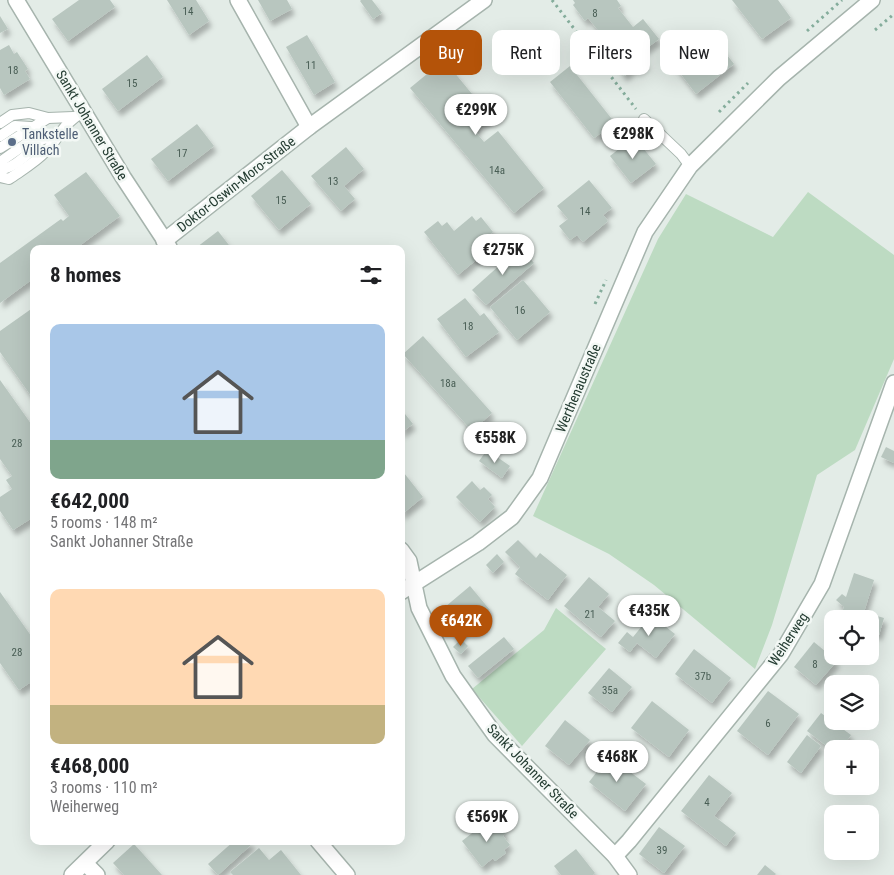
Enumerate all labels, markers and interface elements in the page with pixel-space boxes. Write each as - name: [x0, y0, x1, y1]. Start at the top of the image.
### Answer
- house number: 14: [183, 5, 194, 18]
- house number: 8: [592, 7, 598, 20]
- chip: Buy: [420, 30, 482, 75]
- chip: Rent: [492, 30, 560, 75]
- chip: Filters: [570, 30, 650, 75]
- chip: New: [660, 30, 728, 75]
- house number: 11: [306, 59, 316, 72]
- house number: 18: [8, 64, 18, 77]
- street label: Sankt Johanner Straße: [53, 67, 131, 183]
- house number: 15: [127, 77, 137, 90]
- pin: €299K: [441, 94, 511, 136]
- text: €299K: [455, 100, 497, 119]
- pin: €298K: [598, 118, 668, 160]
- text: €298K: [612, 124, 654, 143]
- place label: Tankstelle Villach: [22, 126, 79, 158]
- street label: Doktor-Oswin-Moro-Straße: [174, 133, 299, 235]
- marker: Tankstelle Villach: [6, 136, 18, 148]
- house number: 17: [177, 147, 187, 160]
- house number: 14a: [489, 164, 505, 177]
- house number: 13: [328, 175, 338, 188]
- house number: 15: [276, 194, 286, 207]
- house number: 14: [580, 205, 591, 218]
- pin: €275K: [468, 234, 538, 276]
- text: €275K: [482, 240, 524, 259]
- icon: filters: [357, 261, 385, 289]
- text: 8 homes: [50, 263, 121, 287]
- house number: 16: [515, 304, 525, 317]
- house number: 18: [463, 320, 473, 333]
- street label: Werthenaustraße: [552, 341, 604, 435]
- icon: home: [173, 357, 263, 447]
- house number: 18a: [440, 377, 456, 390]
- pin: €558K: [460, 422, 530, 464]
- text: €558K: [474, 428, 516, 447]
- house number: 28: [12, 437, 22, 450]
- text: €642,000: [50, 489, 129, 513]
- text: 5 rooms · 148 m²: [50, 513, 158, 532]
- text: Sankt Johanner Straße: [50, 532, 193, 551]
- pin: €435K: [614, 594, 684, 637]
- text: €435K: [628, 601, 670, 620]
- pin: €642K: [426, 604, 496, 647]
- house number: 21: [585, 608, 595, 621]
- street label: Weiherweg: [765, 609, 811, 669]
- map controls: [824, 610, 879, 860]
- button: locate: [824, 610, 879, 665]
- text: €642K: [440, 611, 482, 630]
- icon: home: [173, 622, 263, 712]
- house number: 28: [12, 646, 22, 659]
- house number: 8: [812, 658, 818, 671]
- house number: 37b: [695, 670, 711, 683]
- button: layers: [824, 675, 879, 730]
- house number: 35a: [602, 684, 618, 697]
- house number: 6: [765, 717, 771, 730]
- street label: Sankt Johanner Straße: [484, 720, 583, 822]
- pin: €468K: [582, 740, 652, 783]
- button: +: [824, 740, 879, 795]
- text: €468K: [596, 747, 638, 766]
- text: €468,000: [50, 754, 129, 778]
- text: 3 rooms · 110 m²: [50, 778, 158, 797]
- house number: 4: [704, 796, 710, 809]
- text: Weiherweg: [50, 797, 119, 816]
- pin: €569K: [452, 800, 522, 843]
- button: −: [824, 805, 879, 860]
- text: €569K: [466, 807, 508, 826]
- house number: 39: [657, 844, 667, 857]

